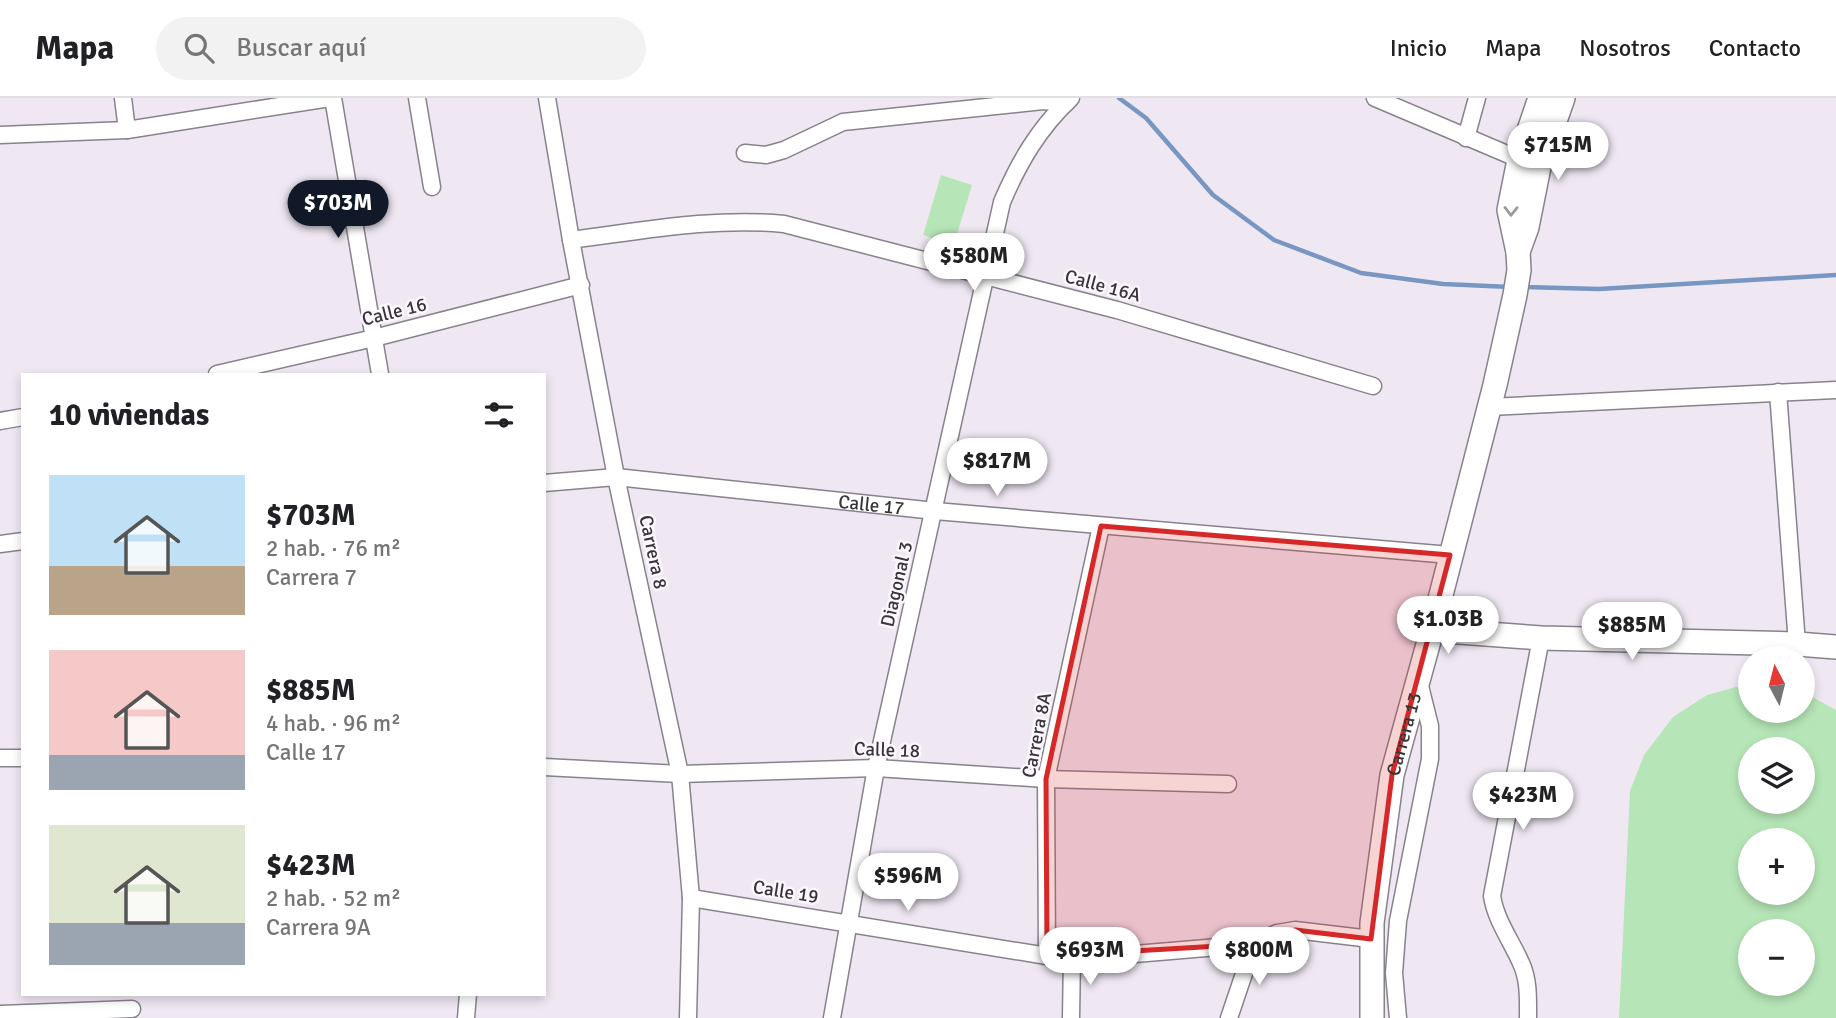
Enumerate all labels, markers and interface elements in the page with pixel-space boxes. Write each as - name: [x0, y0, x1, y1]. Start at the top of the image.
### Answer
- search box: [156, 17, 646, 80]
- text: Mapa: [35, 28, 114, 69]
- icon: search: [180, 29, 218, 67]
- text: Buscar aquí: [236, 32, 366, 64]
- text: Inicio: [1390, 33, 1447, 63]
- text: Mapa: [1485, 33, 1541, 63]
- text: Nosotros: [1579, 33, 1671, 63]
- text: Contacto: [1709, 33, 1801, 63]
- pin: $715M: [1509, 122, 1607, 182]
- text: $715M: [1524, 130, 1592, 159]
- pin: $703M: [289, 180, 387, 240]
- text: $703M: [304, 188, 372, 217]
- one-way arrow: [1503, 206, 1519, 217]
- pin: $580M: [925, 234, 1023, 293]
- text: $580M: [940, 241, 1008, 270]
- street label: Calle 16A: [1062, 264, 1144, 308]
- street label: Calle 16: [359, 292, 429, 332]
- icon: filters: [480, 396, 518, 434]
- text: 10 viviendas: [49, 397, 209, 434]
- pin: $817M: [948, 438, 1046, 498]
- text: $817M: [963, 446, 1031, 475]
- street label: Calle 17: [837, 490, 905, 521]
- text: $703M: [266, 497, 356, 534]
- icon: home: [105, 503, 189, 587]
- street label: Carrera 8: [633, 513, 673, 591]
- text: 2 hab. · 76 m²: [266, 534, 401, 563]
- street label: Diagonal 3: [876, 539, 918, 629]
- text: Carrera 7: [266, 563, 357, 592]
- pin: $1.03B: [1391, 596, 1505, 656]
- pin: $885M: [1583, 602, 1681, 662]
- text: $1.03B: [1413, 604, 1483, 633]
- text: $885M: [1598, 610, 1666, 639]
- north arrow: [1738, 646, 1815, 723]
- map controls: [1738, 646, 1815, 996]
- text: $885M: [266, 672, 356, 709]
- icon: home: [105, 678, 189, 762]
- street label: Carrera 8A: [1017, 690, 1057, 780]
- street label: Carrera 13: [1381, 690, 1427, 778]
- text: 4 hab. · 96 m²: [266, 709, 401, 738]
- street label: Calle 18: [854, 737, 920, 763]
- button: layers: [1738, 737, 1815, 814]
- text: Calle 17: [266, 738, 346, 767]
- pin: $423M: [1474, 772, 1572, 832]
- text: $423M: [1489, 780, 1557, 809]
- button: +: [1738, 828, 1815, 905]
- text: $423M: [266, 847, 356, 884]
- icon: home: [105, 853, 189, 937]
- pin: $596M: [859, 854, 957, 913]
- text: $596M: [874, 861, 942, 890]
- street label: Calle 19: [751, 875, 820, 909]
- text: 2 hab. · 52 m²: [266, 884, 401, 913]
- text: Carrera 9A: [266, 913, 371, 942]
- button: −: [1738, 919, 1815, 996]
- pin: $693M: [1041, 928, 1139, 987]
- pin: $800M: [1210, 928, 1308, 987]
- text: $693M: [1056, 935, 1124, 964]
- text: $800M: [1225, 935, 1293, 964]

